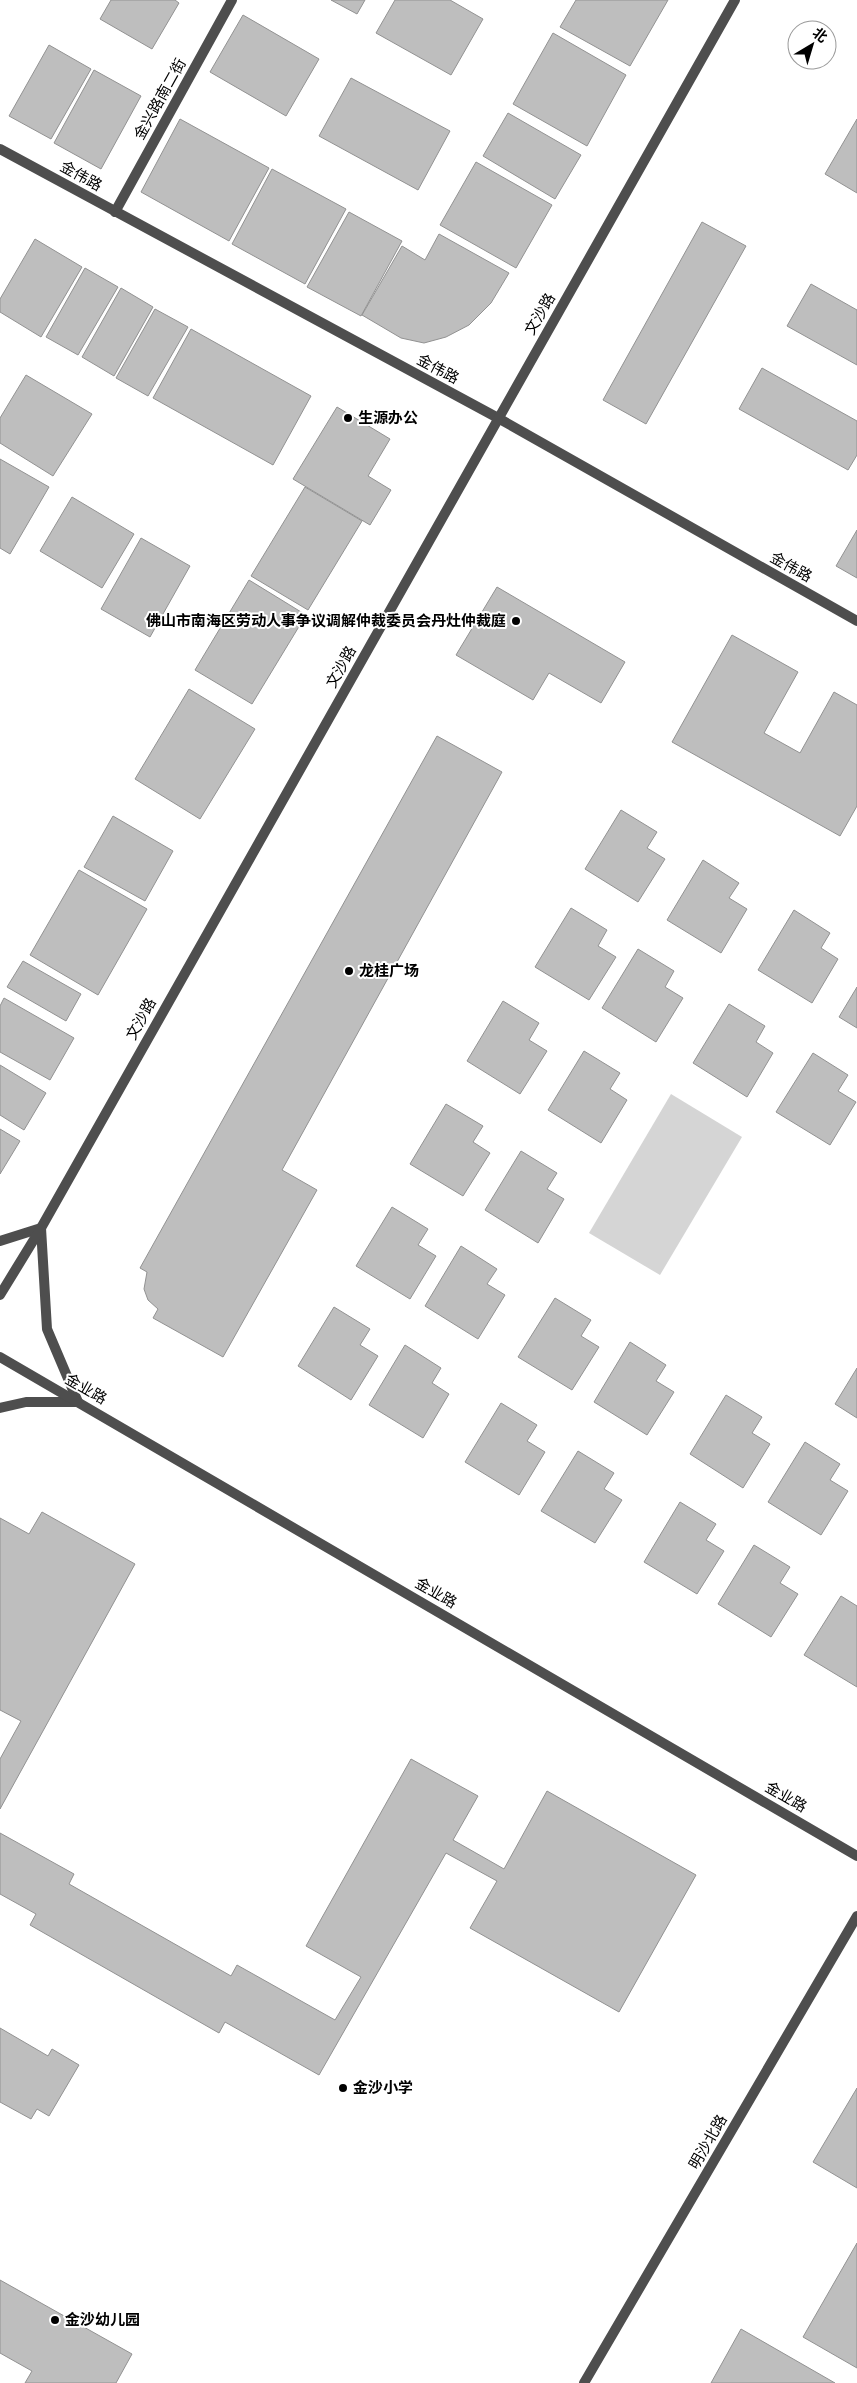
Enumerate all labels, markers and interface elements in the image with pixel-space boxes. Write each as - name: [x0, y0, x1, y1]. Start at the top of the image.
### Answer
- north arrow: [787, 20, 837, 70]
- text: 北: [810, 24, 830, 45]
- street label: 金兴路南二街: [130, 55, 190, 143]
- street label: 金伟路: [57, 157, 105, 195]
- street label: 文沙路: [521, 290, 559, 338]
- street label: 金伟路: [414, 350, 462, 388]
- place label: 生源办公: [358, 409, 418, 427]
- marker: 生源办公: [342, 412, 354, 424]
- street label: 金伟路: [767, 548, 815, 586]
- place label: 佛山市南海区劳动人事争议调解仲裁委员会丹灶仲裁庭: [146, 612, 506, 630]
- marker: 佛山市南海区劳动人事争议调解仲裁委员会丹灶仲裁庭: [510, 615, 522, 627]
- street label: 文沙路: [322, 643, 360, 691]
- place label: 龙桂广场: [359, 962, 419, 980]
- marker: 龙桂广场: [343, 965, 355, 977]
- street label: 文沙路: [122, 995, 160, 1043]
- street label: 金业路: [62, 1370, 110, 1408]
- street label: 金业路: [412, 1574, 460, 1612]
- street label: 金业路: [762, 1778, 810, 1816]
- place label: 金沙小学: [353, 2079, 413, 2097]
- marker: 金沙小学: [337, 2082, 349, 2094]
- street label: 明沙北路: [685, 2112, 731, 2172]
- place label: 金沙幼儿园: [65, 2311, 140, 2329]
- marker: 金沙幼儿园: [49, 2314, 61, 2326]

